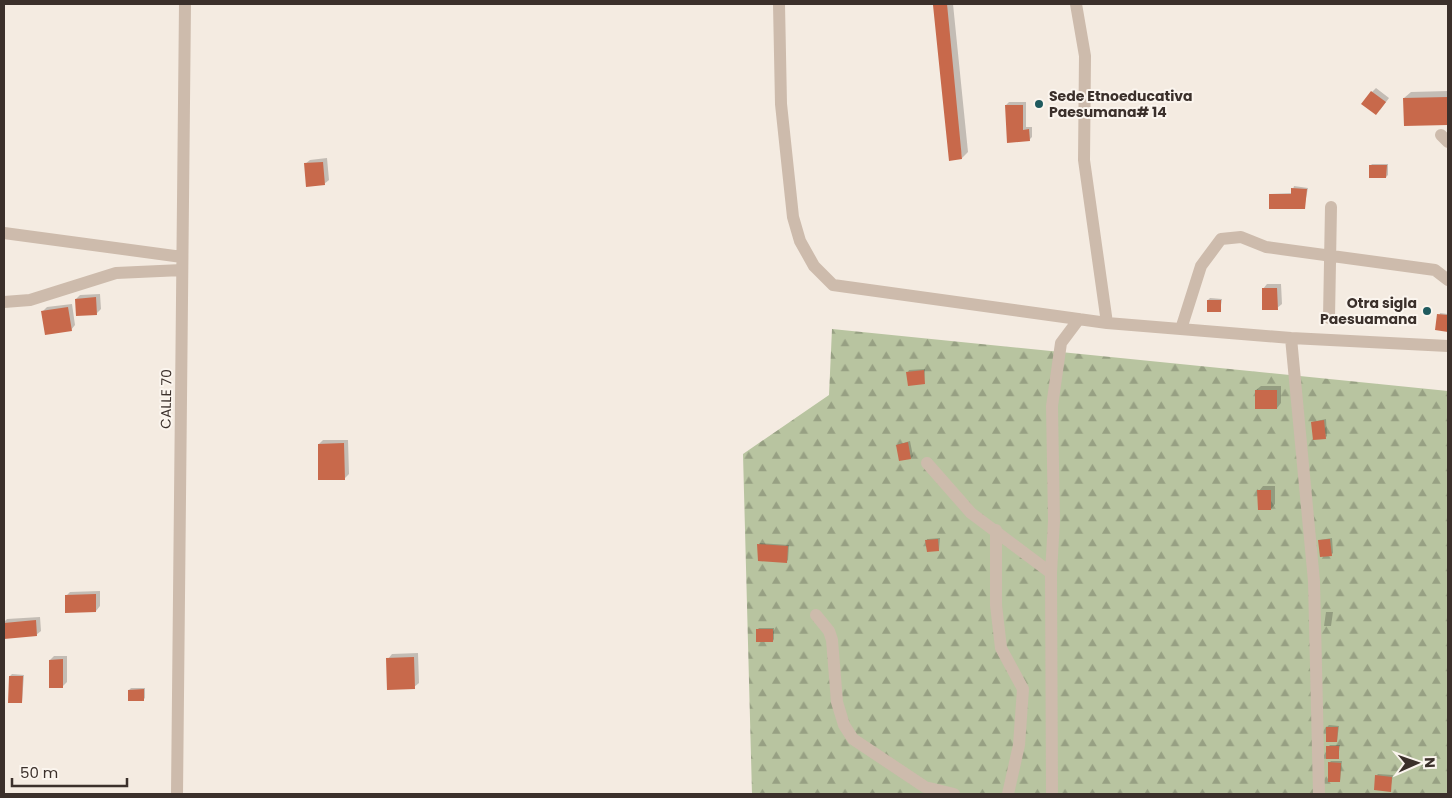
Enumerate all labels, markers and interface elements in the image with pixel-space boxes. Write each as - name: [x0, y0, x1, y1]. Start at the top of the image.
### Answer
- place label: Sede Etnoeducativa Paesumana# 14: [1049, 86, 1193, 122]
- marker: Sede Etnoeducativa Paesumana# 14: [1033, 98, 1045, 110]
- place label: Otra sigla Paesuamana: [1320, 293, 1417, 329]
- marker: Otra sigla Paesuamana: [1421, 305, 1433, 317]
- street label: CALLE 70: [155, 369, 177, 429]
- north arrow: [1392, 738, 1442, 788]
- scale bar: [12, 756, 128, 788]
- text: N: [1420, 757, 1440, 768]
- text: 50 m: [20, 762, 58, 783]

